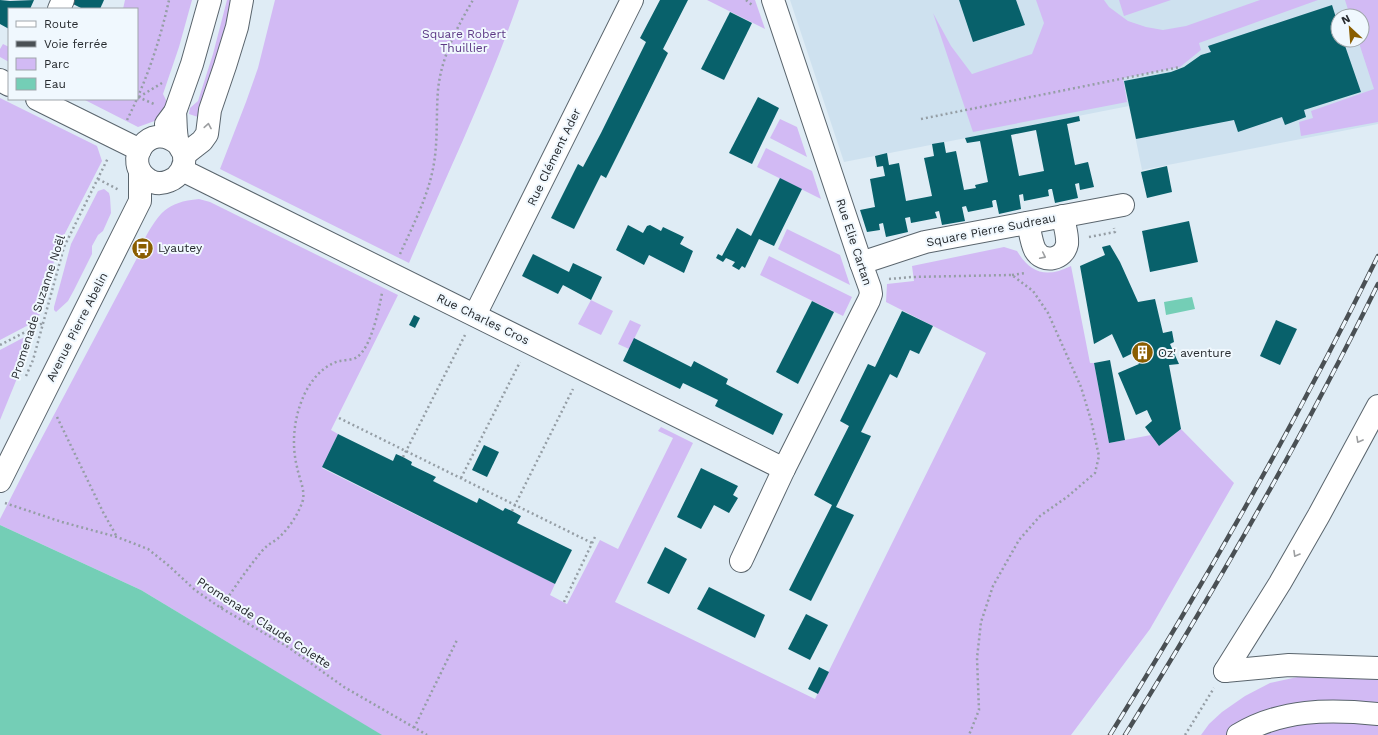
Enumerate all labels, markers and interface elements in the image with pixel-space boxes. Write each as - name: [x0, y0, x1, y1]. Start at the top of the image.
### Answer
- legend: [8, 8, 138, 100]
- north arrow: [1330, 8, 1370, 48]
- text: N: [1339, 12, 1352, 27]
- text: Route: [44, 17, 78, 31]
- park label: Square Robert Thuillier: [422, 27, 506, 55]
- text: Voie ferrée: [44, 37, 107, 51]
- text: Parc: [44, 57, 70, 71]
- text: Eau: [44, 77, 66, 91]
- street label: Rue Clément Ader: [524, 106, 584, 208]
- one-way arrow: [203, 123, 212, 129]
- street label: Rue Elie Cartan: [833, 197, 875, 287]
- street label: Square Pierre Sudreau: [925, 211, 1057, 249]
- street label: Promenade Suzanne Noël: [8, 233, 68, 381]
- bus stop icon: Lyautey: [129, 235, 155, 261]
- place label: Lyautey: [158, 241, 203, 255]
- one-way arrow: [1039, 251, 1046, 259]
- street label: Avenue Pierre Abelin: [43, 270, 111, 384]
- street label: Rue Charles Cros: [435, 291, 531, 347]
- building icon: Oz' aventure: [1130, 340, 1156, 366]
- place label: Oz' aventure: [1158, 346, 1231, 360]
- one-way arrow: [1357, 436, 1364, 444]
- one-way arrow: [1294, 550, 1301, 557]
- street label: Promenade Claude Colette: [194, 574, 334, 672]

